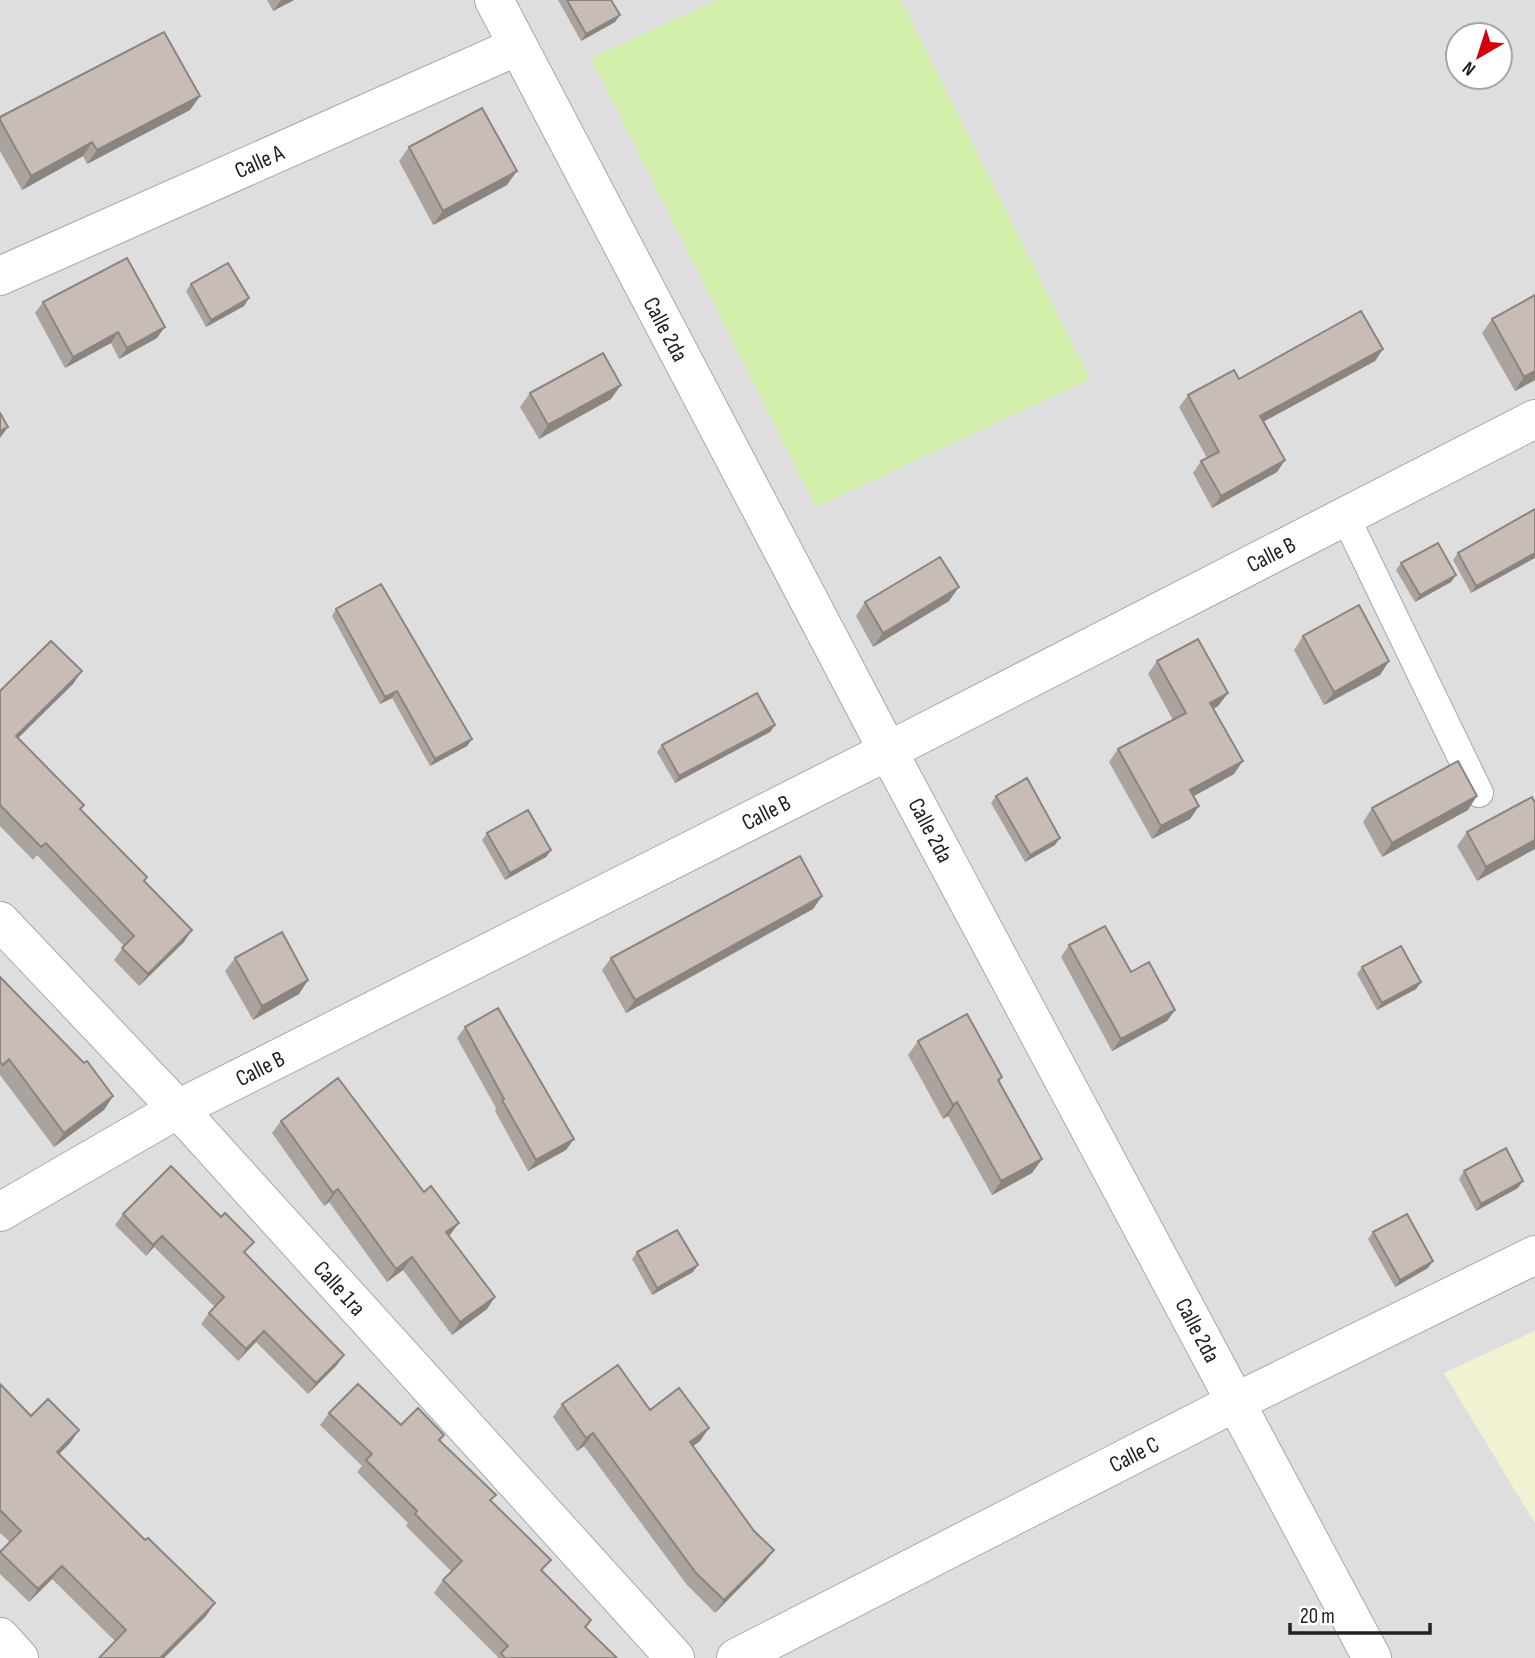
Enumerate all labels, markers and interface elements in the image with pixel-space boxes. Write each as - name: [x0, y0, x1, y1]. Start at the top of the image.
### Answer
- north arrow: [1444, 21, 1514, 91]
- text: N: [1458, 56, 1480, 80]
- street label: Calle A: [230, 139, 288, 185]
- street label: Calle 2da: [637, 292, 694, 366]
- street label: Calle B: [1242, 531, 1301, 579]
- street label: Calle B: [737, 789, 796, 837]
- street label: Calle 2da: [902, 793, 959, 867]
- street label: Calle B: [231, 1045, 290, 1093]
- street label: Calle 1ra: [307, 1255, 371, 1322]
- street label: Calle 2da: [1169, 1293, 1226, 1367]
- street label: Calle C: [1105, 1431, 1164, 1479]
- scale bar: [1290, 1592, 1430, 1636]
- text: 20 m: [1300, 1604, 1335, 1629]

